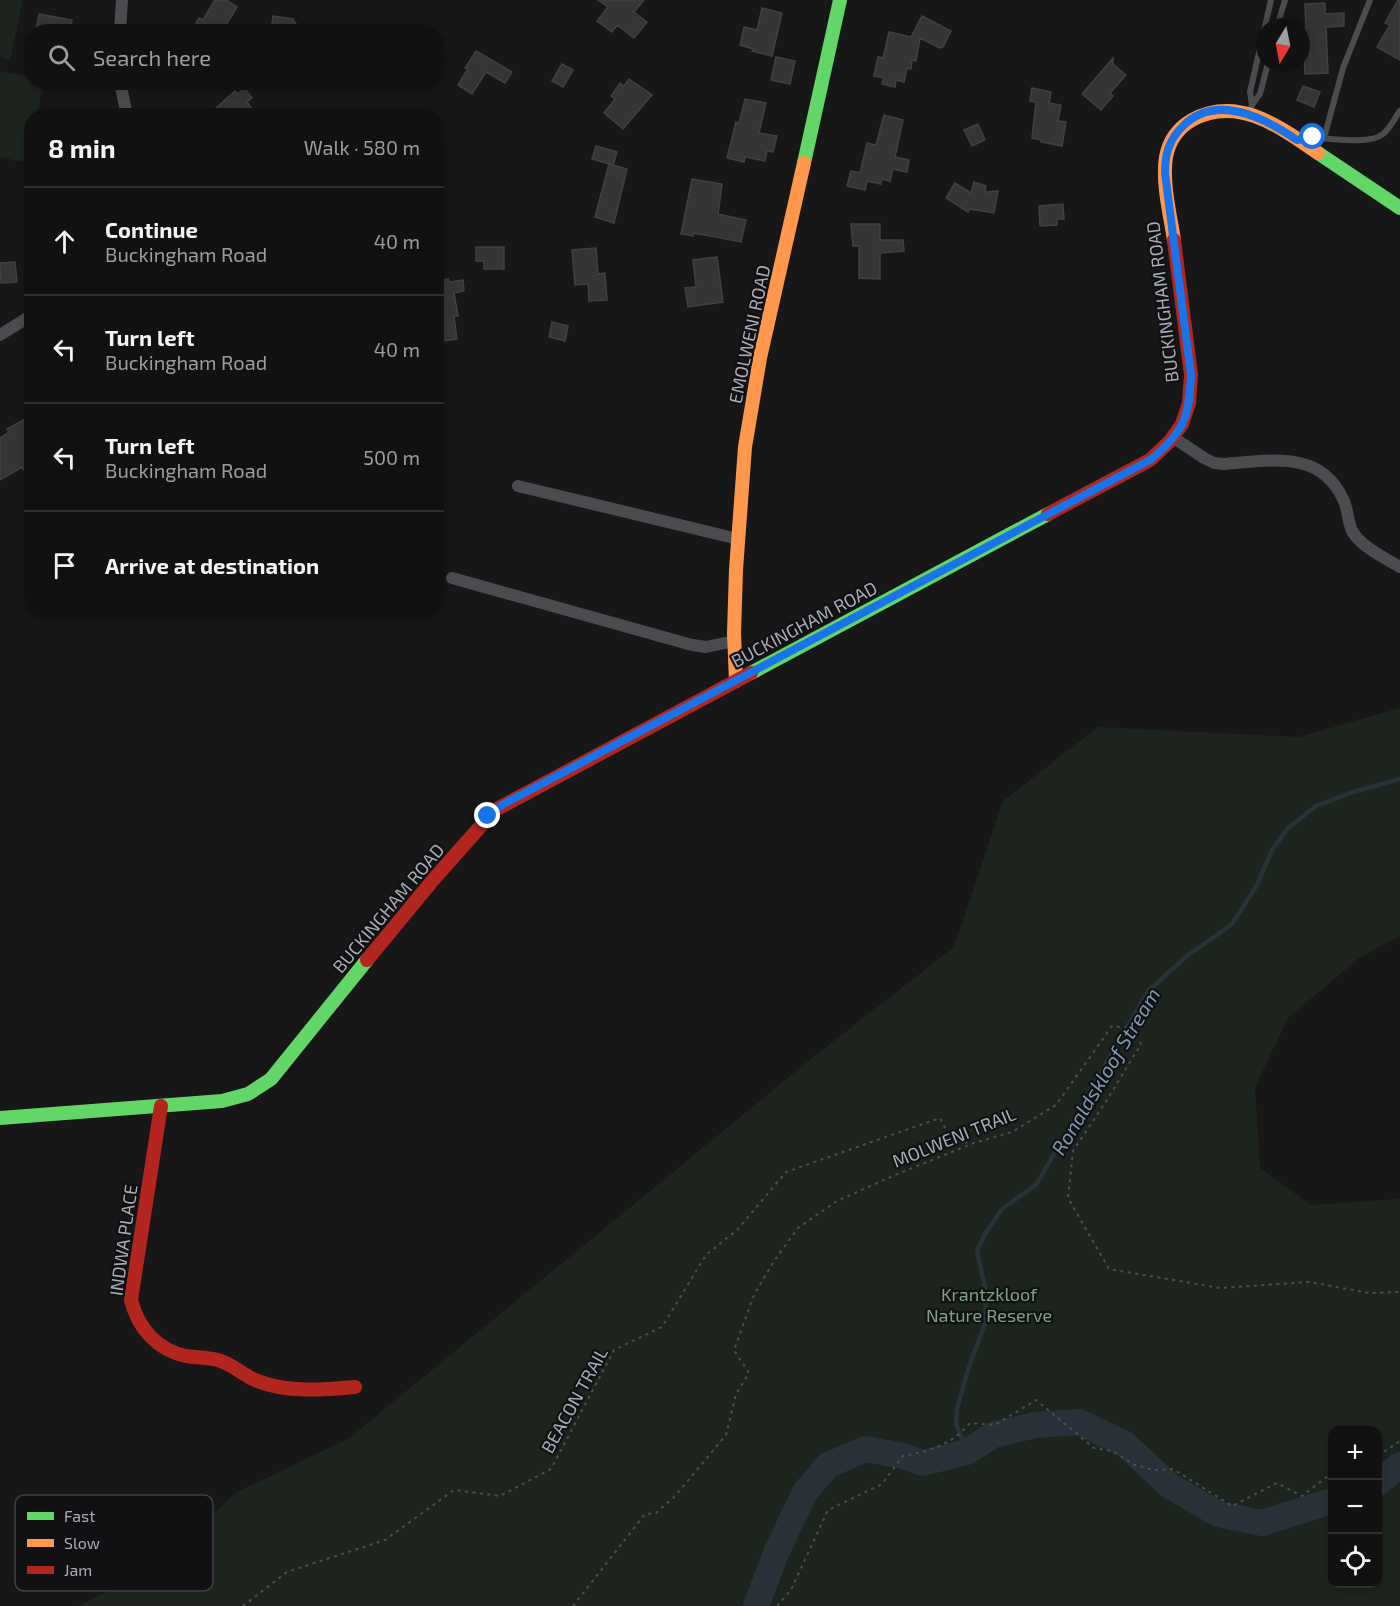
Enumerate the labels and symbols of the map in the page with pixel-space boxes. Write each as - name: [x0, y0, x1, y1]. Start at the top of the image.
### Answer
- north arrow: [1256, 18, 1310, 72]
- route start: [1299, 123, 1325, 149]
- street label: BUCKINGHAM ROAD: [1141, 220, 1183, 384]
- street label: EMOLWENI ROAD: [724, 263, 774, 405]
- street label: BUCKINGHAM ROAD: [727, 576, 881, 672]
- route end: [474, 802, 500, 828]
- street label: BUCKINGHAM ROAD: [328, 839, 448, 977]
- water label: Ronaldskloof Stream: [1046, 983, 1164, 1159]
- street label: MOLWENI TRAIL: [889, 1102, 1019, 1172]
- street label: INDWA PLACE: [104, 1183, 142, 1297]
- park label: Krantzkloof Nature Reserve: [926, 1283, 1052, 1326]
- street label: BEACON TRAIL: [536, 1343, 612, 1457]
- legend: [15, 1495, 213, 1591]
- text: Fast: [64, 1506, 95, 1525]
- text: Slow: [64, 1533, 100, 1552]
- text: Jam: [64, 1560, 92, 1579]

